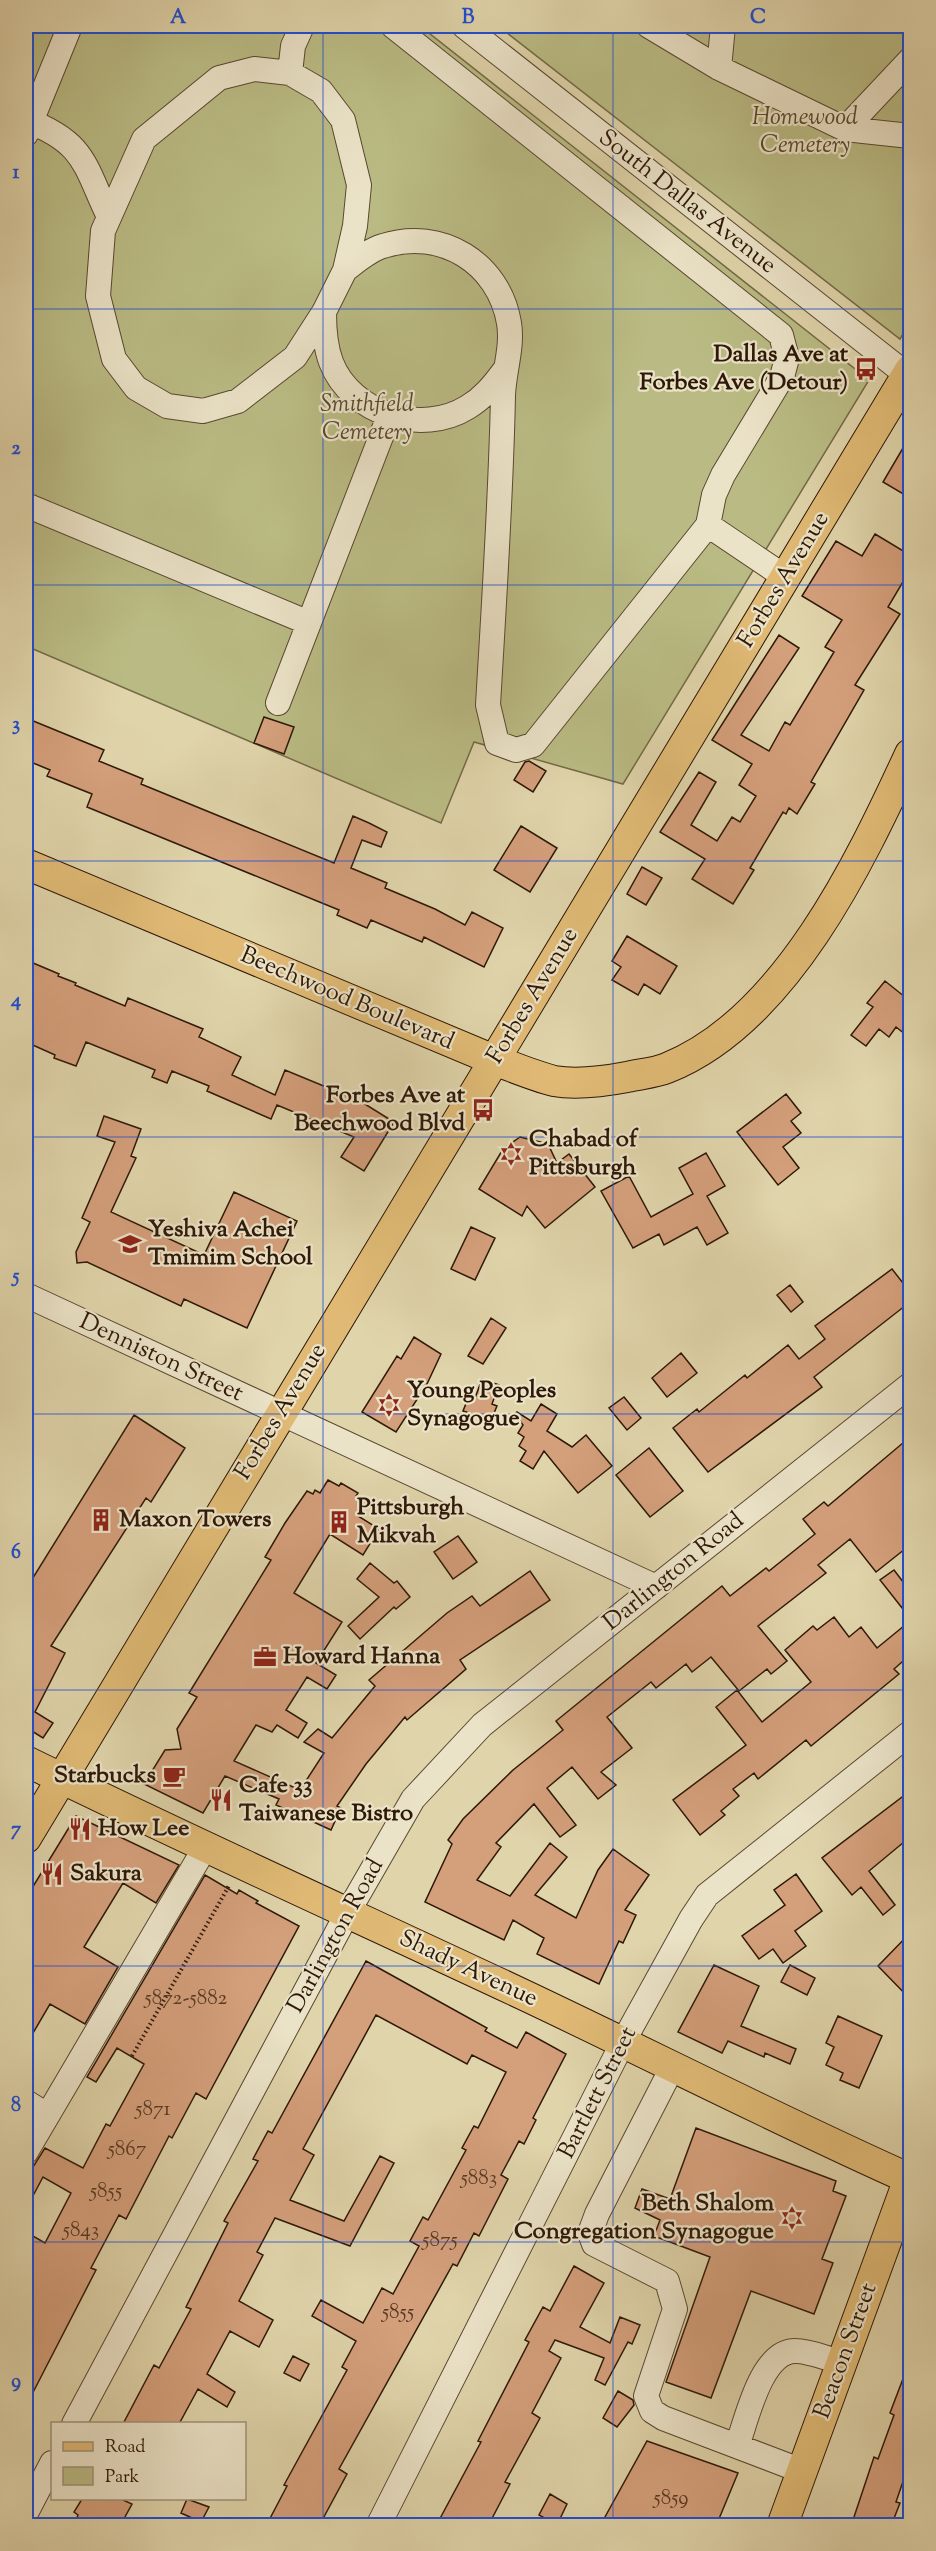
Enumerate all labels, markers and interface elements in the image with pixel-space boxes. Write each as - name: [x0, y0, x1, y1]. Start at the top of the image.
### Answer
- text: A: [170, 4, 187, 33]
- text: B: [462, 4, 475, 33]
- text: C: [750, 4, 766, 33]
- park label: Homewood Cemetery: [752, 101, 858, 163]
- street label: South Dallas Avenue: [591, 122, 783, 282]
- text: 1: [13, 159, 20, 188]
- place label: Dallas Ave at Forbes Ave (Detour): [639, 338, 849, 400]
- bus stop icon: Dallas Ave at Forbes Ave (Detour): [853, 356, 879, 382]
- park label: Smithfield Cemetery: [320, 388, 414, 450]
- text: 2: [11, 435, 21, 464]
- street label: Forbes Avenue: [730, 505, 838, 655]
- text: 3: [12, 711, 20, 740]
- street label: Forbes Avenue: [479, 921, 587, 1071]
- street label: Beechwood Boulevard: [235, 939, 460, 1060]
- text: 4: [10, 987, 21, 1016]
- place label: Forbes Ave at Beechwood Blvd: [294, 1079, 466, 1141]
- bus stop icon: Forbes Ave at Beechwood Blvd: [470, 1097, 496, 1123]
- place label: Chabad of Pittsburgh: [529, 1123, 639, 1185]
- synagogue icon: Chabad of Pittsburgh: [498, 1141, 524, 1167]
- place label: Yeshiva Achei Tmimim School: [148, 1213, 313, 1275]
- school or university icon: Yeshiva Achei Tmimim School: [117, 1231, 143, 1257]
- text: 5: [11, 1263, 20, 1292]
- street label: Denniston Street: [73, 1305, 249, 1411]
- street label: Forbes Avenue: [227, 1337, 335, 1487]
- place label: Young Peoples Synagogue: [407, 1374, 556, 1436]
- synagogue icon: Young Peoples Synagogue: [376, 1392, 402, 1418]
- place label: Pittsburgh Mikvah: [357, 1491, 465, 1553]
- place label: Maxon Towers: [119, 1503, 272, 1537]
- street label: Darlington Road: [596, 1504, 752, 1639]
- building icon: Maxon Towers: [88, 1507, 114, 1533]
- building icon: Pittsburgh Mikvah: [326, 1509, 352, 1535]
- text: 6: [11, 1539, 21, 1568]
- place label: Howard Hanna: [283, 1640, 441, 1674]
- office icon: Howard Hanna: [252, 1644, 278, 1670]
- place label: Starbucks: [54, 1759, 156, 1793]
- cafe icon: Starbucks: [161, 1763, 187, 1789]
- place label: Cafe 33 Taiwanese Bistro: [239, 1769, 413, 1831]
- restaurant icon: Cafe 33 Taiwanese Bistro: [208, 1787, 234, 1813]
- place label: How Lee: [98, 1812, 189, 1846]
- text: 7: [11, 1816, 22, 1845]
- restaurant icon: How Lee: [67, 1816, 93, 1842]
- street label: Darlington Road: [279, 1852, 393, 2020]
- place label: Sakura: [70, 1857, 143, 1891]
- restaurant icon: Sakura: [39, 1861, 65, 1887]
- street label: Shady Avenue: [393, 1922, 543, 2016]
- house number: 5872-5882: [144, 1984, 228, 2014]
- street label: Bartlett Street: [550, 2021, 646, 2165]
- text: 8: [11, 2092, 21, 2121]
- house number: 5871: [134, 2095, 171, 2125]
- house number: 5867: [107, 2135, 147, 2165]
- house number: 5883: [460, 2164, 497, 2194]
- house number: 5855: [89, 2177, 122, 2207]
- place label: Beth Shalom Congregation Synagogue: [514, 2187, 774, 2249]
- synagogue icon: Beth Shalom Congregation Synagogue: [779, 2205, 805, 2231]
- house number: 5843: [62, 2216, 99, 2246]
- house number: 5875: [421, 2226, 458, 2256]
- street label: Beacon Street: [806, 2278, 886, 2424]
- house number: 5855: [381, 2298, 414, 2328]
- text: 9: [11, 2368, 21, 2397]
- legend: [51, 2422, 246, 2500]
- text: Road: [105, 2435, 145, 2461]
- text: Park: [105, 2465, 140, 2491]
- house number: 5859: [652, 2484, 689, 2514]

